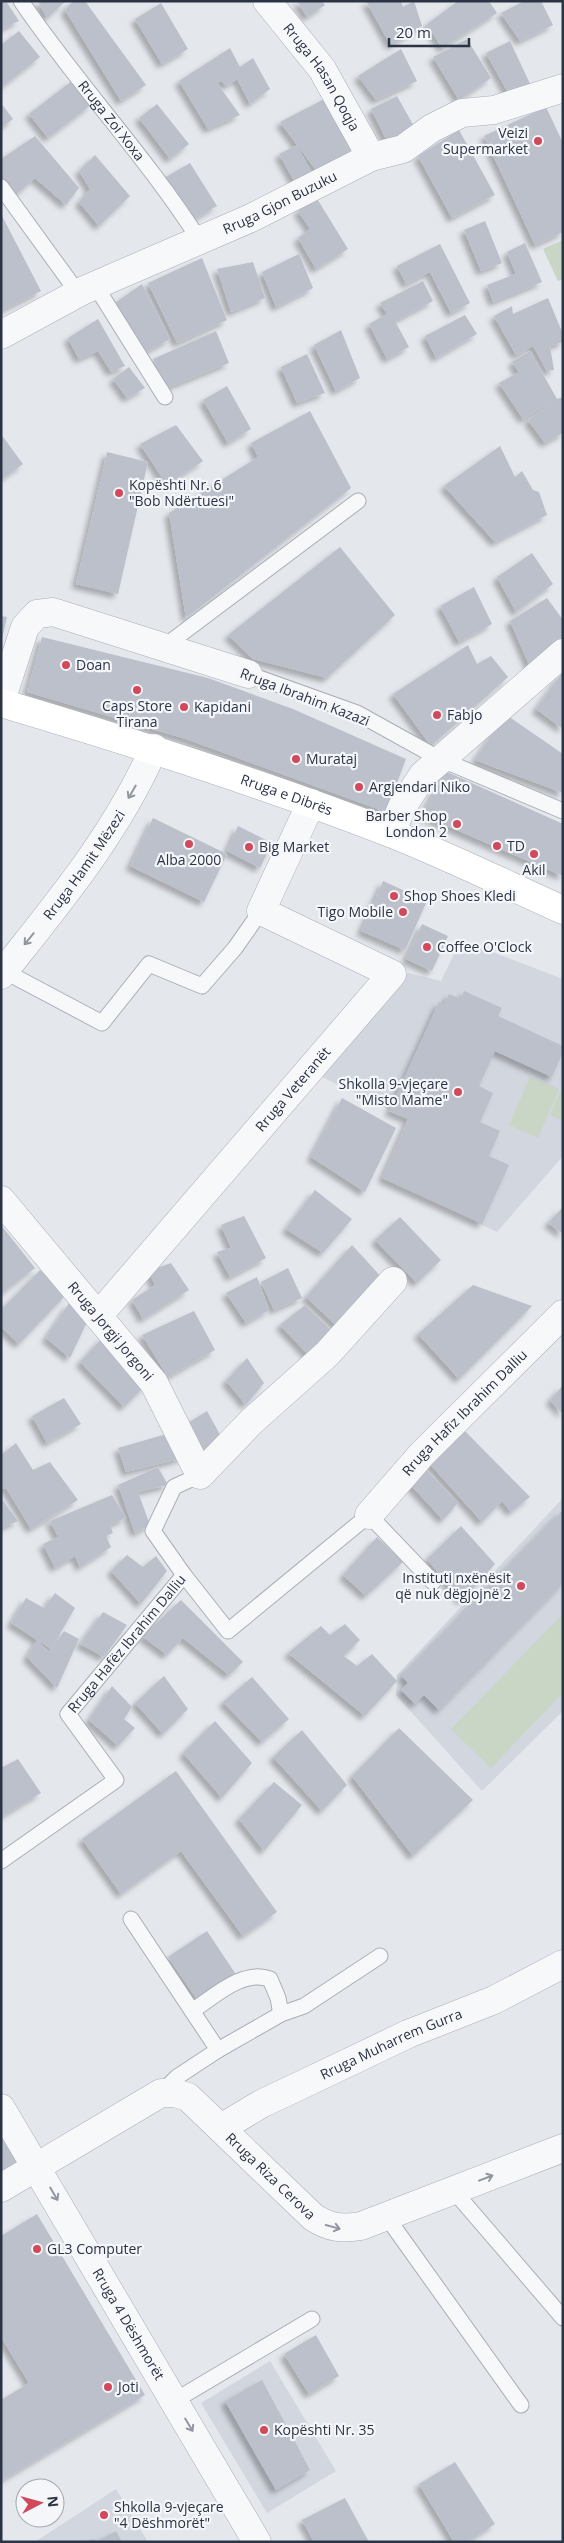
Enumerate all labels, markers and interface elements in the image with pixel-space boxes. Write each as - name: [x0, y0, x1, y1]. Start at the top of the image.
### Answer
- scale bar: [389, 15, 469, 47]
- street label: Rruga Hasan Qoqja: [279, 19, 365, 134]
- text: 20 m: [396, 22, 431, 42]
- street label: Rruga Zoi Xoxa: [74, 76, 149, 164]
- place label: Veizi Supermarket: [443, 123, 528, 158]
- marker: Veizi Supermarket: [532, 135, 544, 147]
- street label: Rruga Gjon Buzuku: [220, 166, 340, 238]
- place label: Kopështi Nr. 6 "Bob Ndërtuesi": [129, 475, 234, 510]
- marker: Kopështi Nr. 6 "Bob Ndërtuesi": [113, 487, 125, 499]
- place label: Doan: [76, 655, 111, 674]
- marker: Doan: [60, 659, 72, 671]
- street label: Rruga Ibrahim Kazazi: [238, 663, 373, 730]
- marker: Caps Store Tirana: [131, 684, 143, 696]
- place label: Caps Store Tirana: [102, 696, 172, 731]
- place label: Kapidani: [194, 697, 251, 716]
- marker: Kapidani: [178, 701, 190, 713]
- place label: Fabjo: [447, 705, 483, 724]
- marker: Fabjo: [431, 709, 443, 721]
- place label: Murataj: [306, 749, 357, 768]
- marker: Murataj: [290, 753, 302, 765]
- street label: Rruga e Dibrës: [238, 769, 336, 819]
- place label: Argjendari Niko: [369, 777, 470, 796]
- marker: Argjendari Niko: [353, 781, 365, 793]
- one-way arrow: [127, 784, 137, 799]
- street label: Rruga Hamit Mëzezi: [38, 806, 129, 923]
- place label: Barber Shop London 2: [365, 806, 447, 841]
- marker: Barber Shop London 2: [451, 818, 463, 830]
- place label: TD: [507, 836, 525, 855]
- place label: Big Market: [259, 837, 329, 856]
- marker: Alba 2000: [183, 838, 195, 850]
- marker: TD: [491, 840, 503, 852]
- marker: Big Market: [243, 841, 255, 853]
- marker: Akil: [528, 848, 540, 860]
- place label: Alba 2000: [157, 850, 221, 869]
- place label: Akil: [522, 860, 546, 879]
- place label: Shop Shoes Kledi: [404, 886, 516, 905]
- marker: Shop Shoes Kledi: [388, 890, 400, 902]
- place label: Tigo Mobile: [318, 902, 393, 921]
- marker: Tigo Mobile: [397, 906, 409, 918]
- one-way arrow: [24, 933, 35, 946]
- place label: Coffee O'Clock: [437, 937, 532, 956]
- marker: Coffee O'Clock: [421, 941, 433, 953]
- street label: Rruga Veteranët: [251, 1043, 334, 1135]
- place label: Shkolla 9-vjeçare "Misto Mame": [339, 1074, 448, 1109]
- marker: Shkolla 9-vjeçare "Misto Mame": [452, 1086, 464, 1098]
- street label: Rruga Jorgji Jorgoni: [64, 1277, 158, 1385]
- street label: Rruga Hafiz Ibrahim Dalliu: [397, 1345, 531, 1480]
- place label: Instituti nxënësit që nuk dëgjojnë 2: [395, 1568, 511, 1603]
- street label: Rruga Hafëz Ibrahim Dalliu: [63, 1570, 190, 1716]
- marker: Instituti nxënësit që nuk dëgjojnë 2: [515, 1580, 527, 1592]
- street label: Rruga Muharrem Gurra: [317, 2004, 465, 2084]
- street label: Rruga Riza Cerova: [222, 2128, 320, 2223]
- one-way arrow: [478, 2172, 493, 2182]
- one-way arrow: [49, 2187, 59, 2201]
- one-way arrow: [325, 2222, 341, 2232]
- place label: GL3 Computer: [47, 2239, 142, 2258]
- marker: GL3 Computer: [31, 2243, 43, 2255]
- street label: Rruga 4 Dëshmorët: [89, 2264, 169, 2383]
- place label: Joti: [116, 2377, 139, 2396]
- marker: Joti: [102, 2381, 114, 2393]
- one-way arrow: [184, 2418, 194, 2432]
- place label: Kopështi Nr. 35: [274, 2420, 374, 2439]
- marker: Kopështi Nr. 35: [258, 2424, 270, 2436]
- north arrow: [15, 2478, 65, 2528]
- text: N: [43, 2495, 63, 2508]
- place label: Shkolla 9-vjeçare "4 Dëshmorët": [114, 2497, 224, 2532]
- marker: Shkolla 9-vjeçare "4 Dëshmorët": [98, 2509, 110, 2521]

